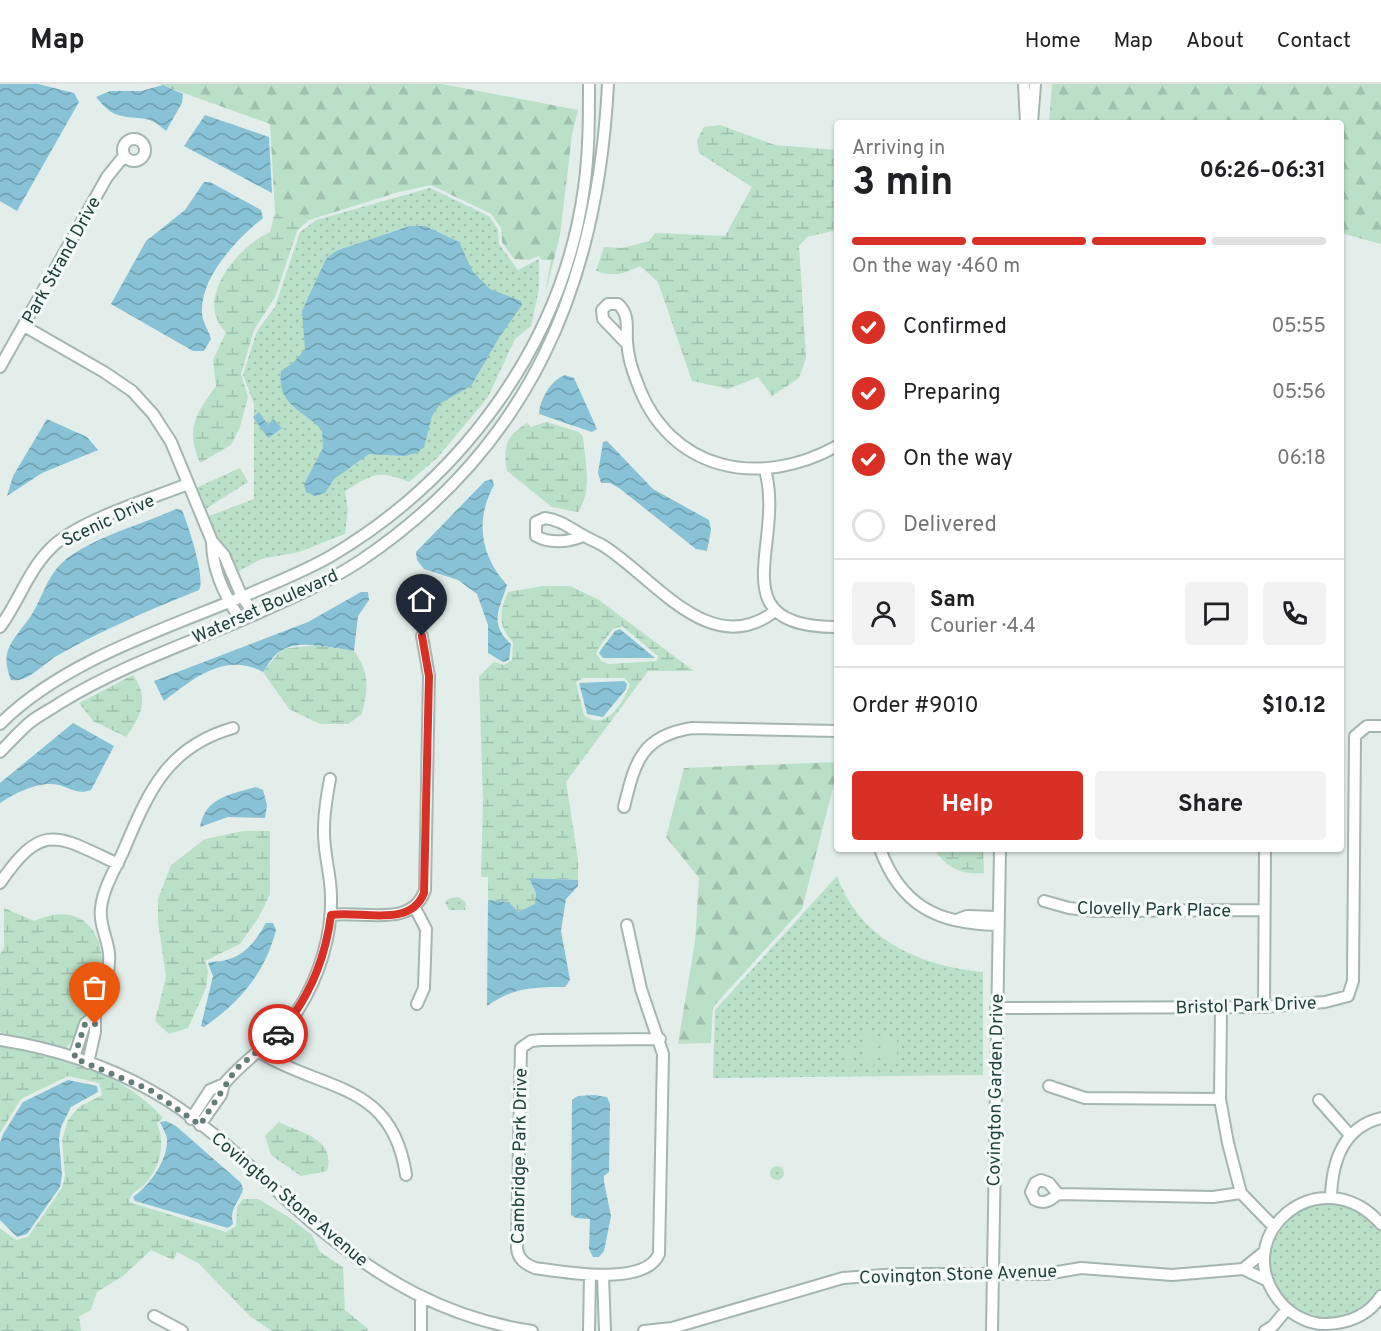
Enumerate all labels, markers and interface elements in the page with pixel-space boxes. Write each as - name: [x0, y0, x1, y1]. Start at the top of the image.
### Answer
- text: Map: [30, 23, 85, 59]
- text: Home: [1025, 28, 1081, 55]
- text: Map: [1114, 28, 1153, 55]
- text: About: [1186, 28, 1244, 55]
- text: Contact: [1277, 28, 1351, 55]
- text: Arriving in: [852, 136, 945, 162]
- text: 06:26–06:31: [1199, 158, 1326, 185]
- text: 3 min: [852, 160, 953, 209]
- street label: Park Strand Drive: [18, 193, 107, 328]
- text: On the way · 460 m: [852, 254, 1020, 280]
- icon: check: [852, 311, 885, 344]
- text: Confirmed: [903, 314, 1007, 341]
- text: 05:55: [1271, 314, 1326, 340]
- icon: check: [852, 377, 885, 410]
- text: Preparing: [903, 380, 1001, 407]
- text: 05:56: [1272, 380, 1326, 406]
- icon: check: [852, 443, 885, 476]
- text: On the way: [903, 446, 1013, 473]
- text: 06:18: [1277, 446, 1326, 472]
- street label: Scenic Drive: [58, 490, 159, 553]
- text: Delivered: [903, 512, 997, 539]
- street label: Waterset Boulevard: [189, 565, 342, 650]
- pin: [396, 574, 447, 636]
- button: person: [852, 582, 915, 645]
- button: chat: [1185, 582, 1248, 645]
- button: phone: [1263, 582, 1326, 645]
- icon: home: [405, 583, 438, 616]
- text: Sam: [930, 587, 975, 614]
- text: Courier · 4.4: [930, 614, 1036, 640]
- text: Order #9010: [852, 693, 979, 720]
- text: $10.12: [1262, 693, 1326, 720]
- button: Help: [852, 771, 1083, 840]
- button: Share: [1095, 771, 1326, 840]
- street label: Clovelly Park Place: [1077, 898, 1231, 923]
- pin: [69, 962, 120, 1024]
- icon: bag: [78, 971, 111, 1004]
- street label: Bristol Park Drive: [1175, 993, 1317, 1020]
- street label: Covington Garden Drive: [983, 994, 1010, 1187]
- courier: [248, 1004, 308, 1064]
- icon: car: [262, 1018, 295, 1051]
- street label: Cambridge Park Drive: [507, 1068, 534, 1244]
- street label: Covington Stone Avenue: [206, 1128, 372, 1273]
- street label: Covington Stone Avenue: [859, 1261, 1057, 1290]

